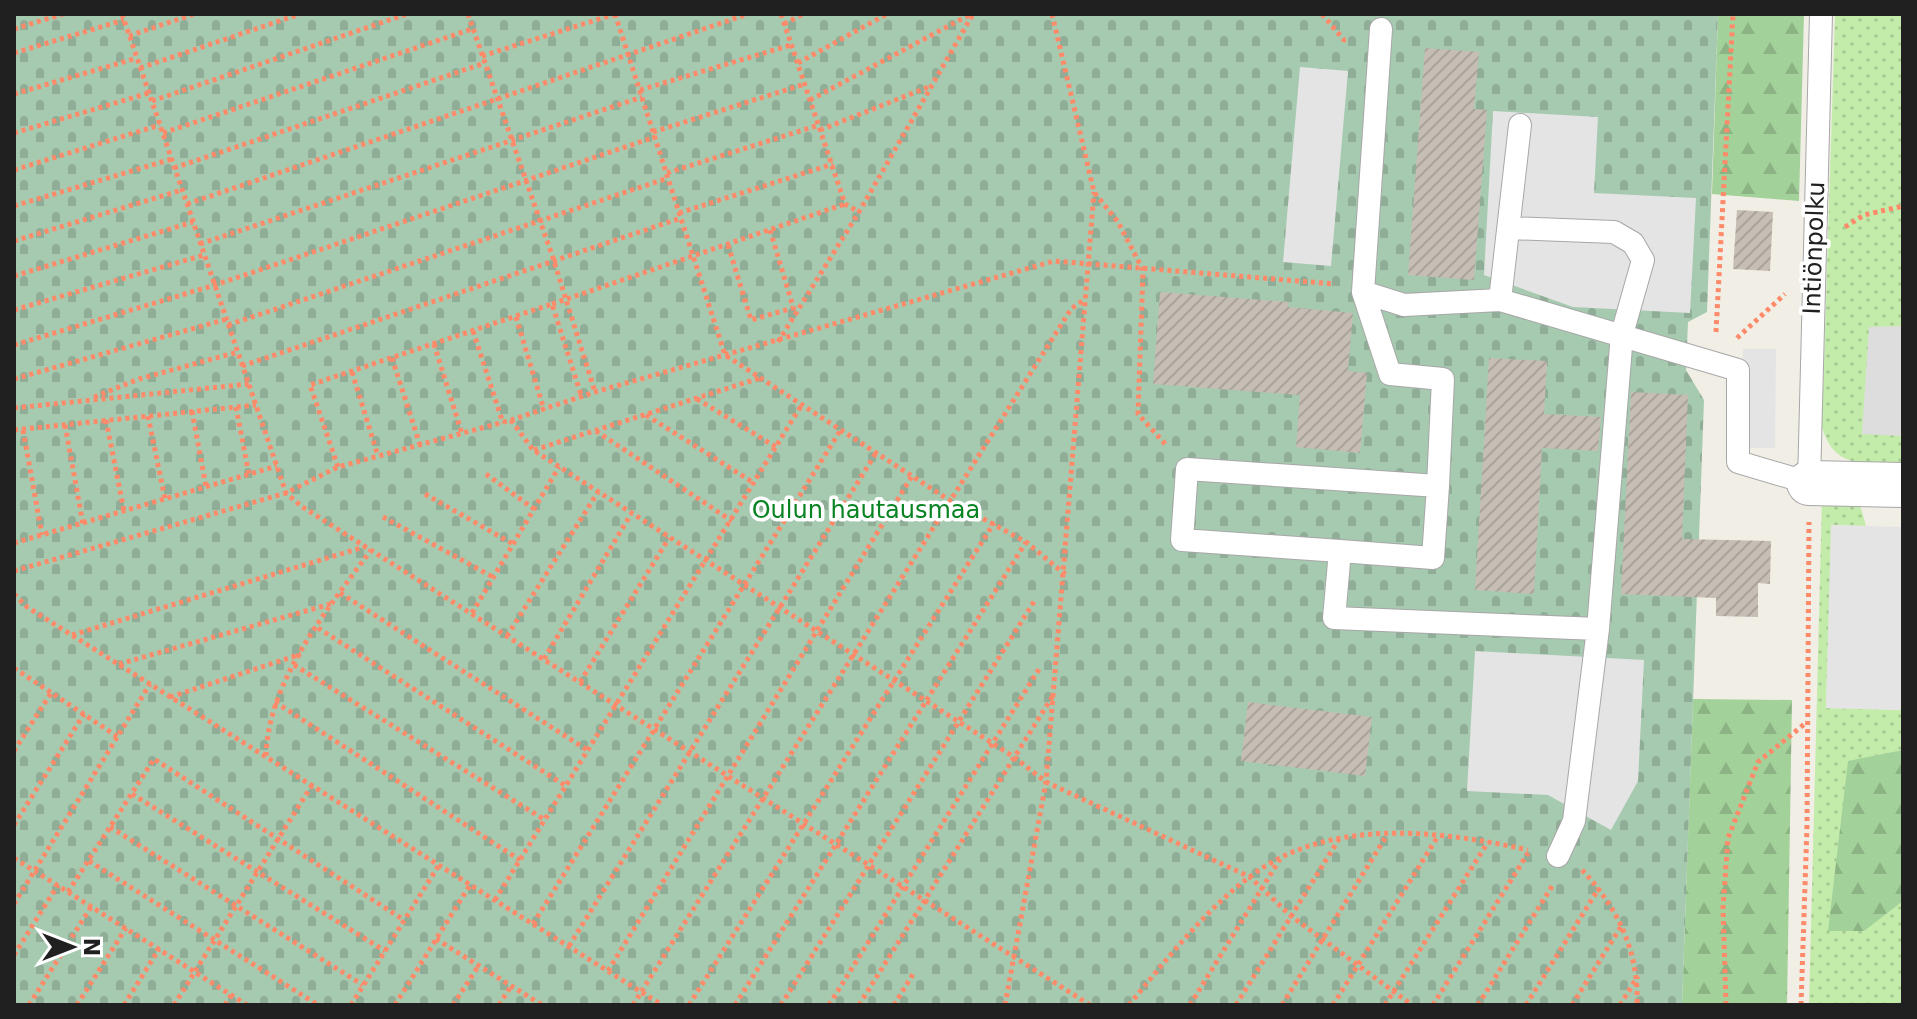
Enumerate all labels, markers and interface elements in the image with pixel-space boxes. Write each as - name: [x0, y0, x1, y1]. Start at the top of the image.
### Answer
- street label: Intiönpolku: [1798, 181, 1830, 315]
- park label: Oulun hautausmaa: [752, 496, 980, 524]
- north arrow: [32, 907, 112, 987]
- text: N: [79, 938, 104, 956]

